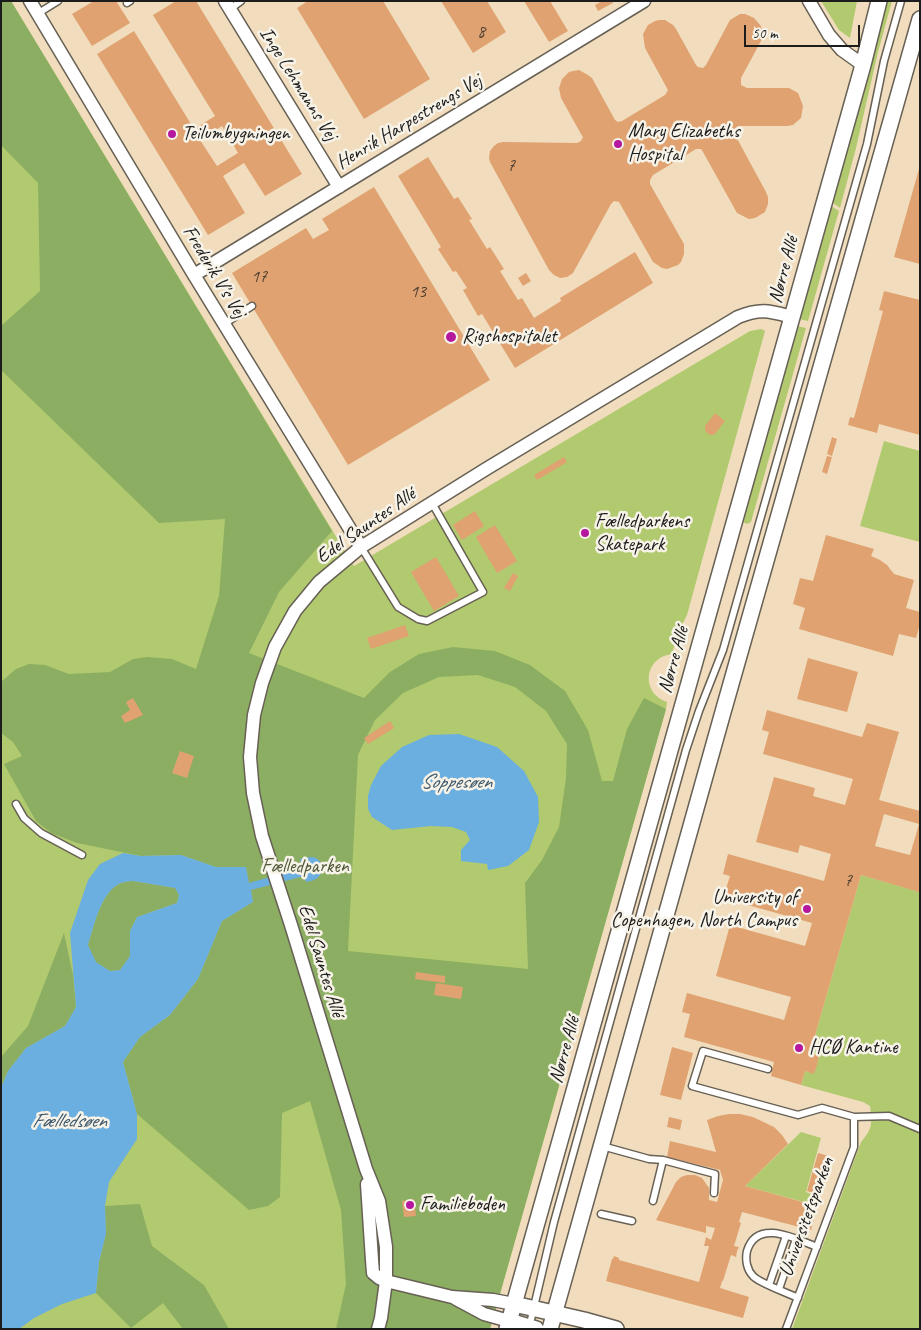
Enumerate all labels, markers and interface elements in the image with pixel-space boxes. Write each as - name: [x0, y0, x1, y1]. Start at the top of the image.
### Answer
- scale bar: [746, 15, 862, 47]
- house number: 8: [477, 21, 485, 43]
- street label: Inge Lehmanns Vej: [254, 23, 342, 145]
- text: 50 m: [752, 24, 778, 43]
- street label: Henrik Harpestrengs Vej: [332, 69, 486, 175]
- place label: Mary Elizabeths Hospital: [628, 120, 740, 167]
- place label: Teilumbygningen: [182, 122, 290, 146]
- marker: Teilumbygningen: [166, 128, 178, 140]
- marker: Mary Elizabeths Hospital: [612, 138, 624, 150]
- house number: 7: [507, 155, 515, 177]
- street label: Frederik V's Vej: [177, 221, 251, 323]
- street label: Nørre Allé: [764, 234, 804, 306]
- house number: 17: [251, 266, 267, 288]
- house number: 13: [410, 281, 426, 303]
- place label: Rigshospitalet: [462, 325, 557, 349]
- marker: Rigshospitalet: [444, 330, 458, 344]
- street label: Edel Sauntes Allé: [312, 483, 420, 569]
- place label: Fælledparkens Skatepark: [595, 510, 689, 557]
- marker: Fælledparkens Skatepark: [579, 527, 591, 539]
- street label: Nørre Allé: [653, 624, 695, 696]
- water label: Soppesøen: [421, 769, 491, 795]
- park label: Fælledparken: [261, 855, 349, 879]
- house number: 7: [844, 870, 852, 892]
- place label: University of Copenhagen, North Campus: [611, 886, 797, 933]
- street label: Edel Sauntes Allé: [293, 902, 349, 1020]
- marker: University of Copenhagen, North Campus: [801, 903, 813, 915]
- street label: Nørre Allé: [544, 1014, 586, 1086]
- place label: HCØ Kantine: [809, 1036, 897, 1060]
- marker: HCØ Kantine: [793, 1042, 805, 1054]
- water label: Fælledsøen: [32, 1108, 106, 1134]
- street label: Universitetsparken: [774, 1154, 840, 1280]
- place label: Familieboden: [420, 1193, 505, 1217]
- marker: Familieboden: [404, 1199, 416, 1211]

